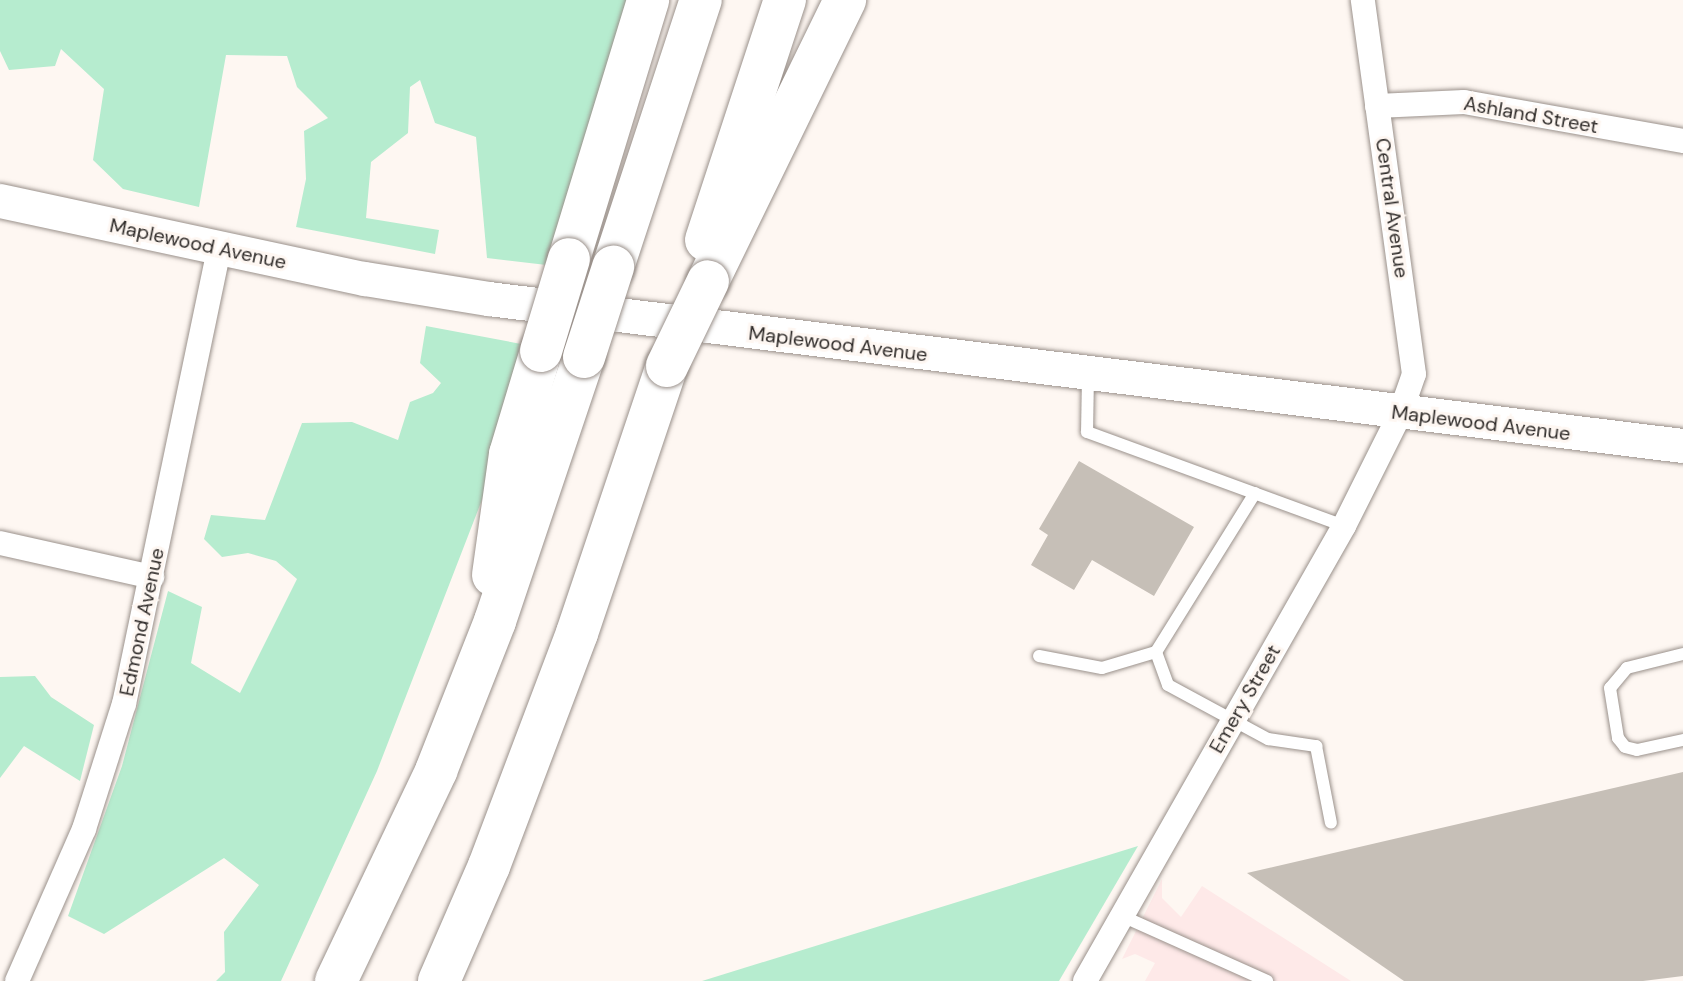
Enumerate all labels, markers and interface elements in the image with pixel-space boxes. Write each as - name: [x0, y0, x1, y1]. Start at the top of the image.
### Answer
- street label: Ashland Street: [1462, 91, 1600, 139]
- street label: Central Avenue: [1370, 136, 1414, 280]
- street label: Maplewood Avenue: [107, 214, 289, 274]
- street label: Maplewood Avenue: [747, 321, 929, 367]
- street label: Maplewood Avenue: [1390, 400, 1572, 446]
- street label: Edmond Avenue: [115, 546, 169, 698]
- street label: Emery Street: [1204, 641, 1286, 757]

